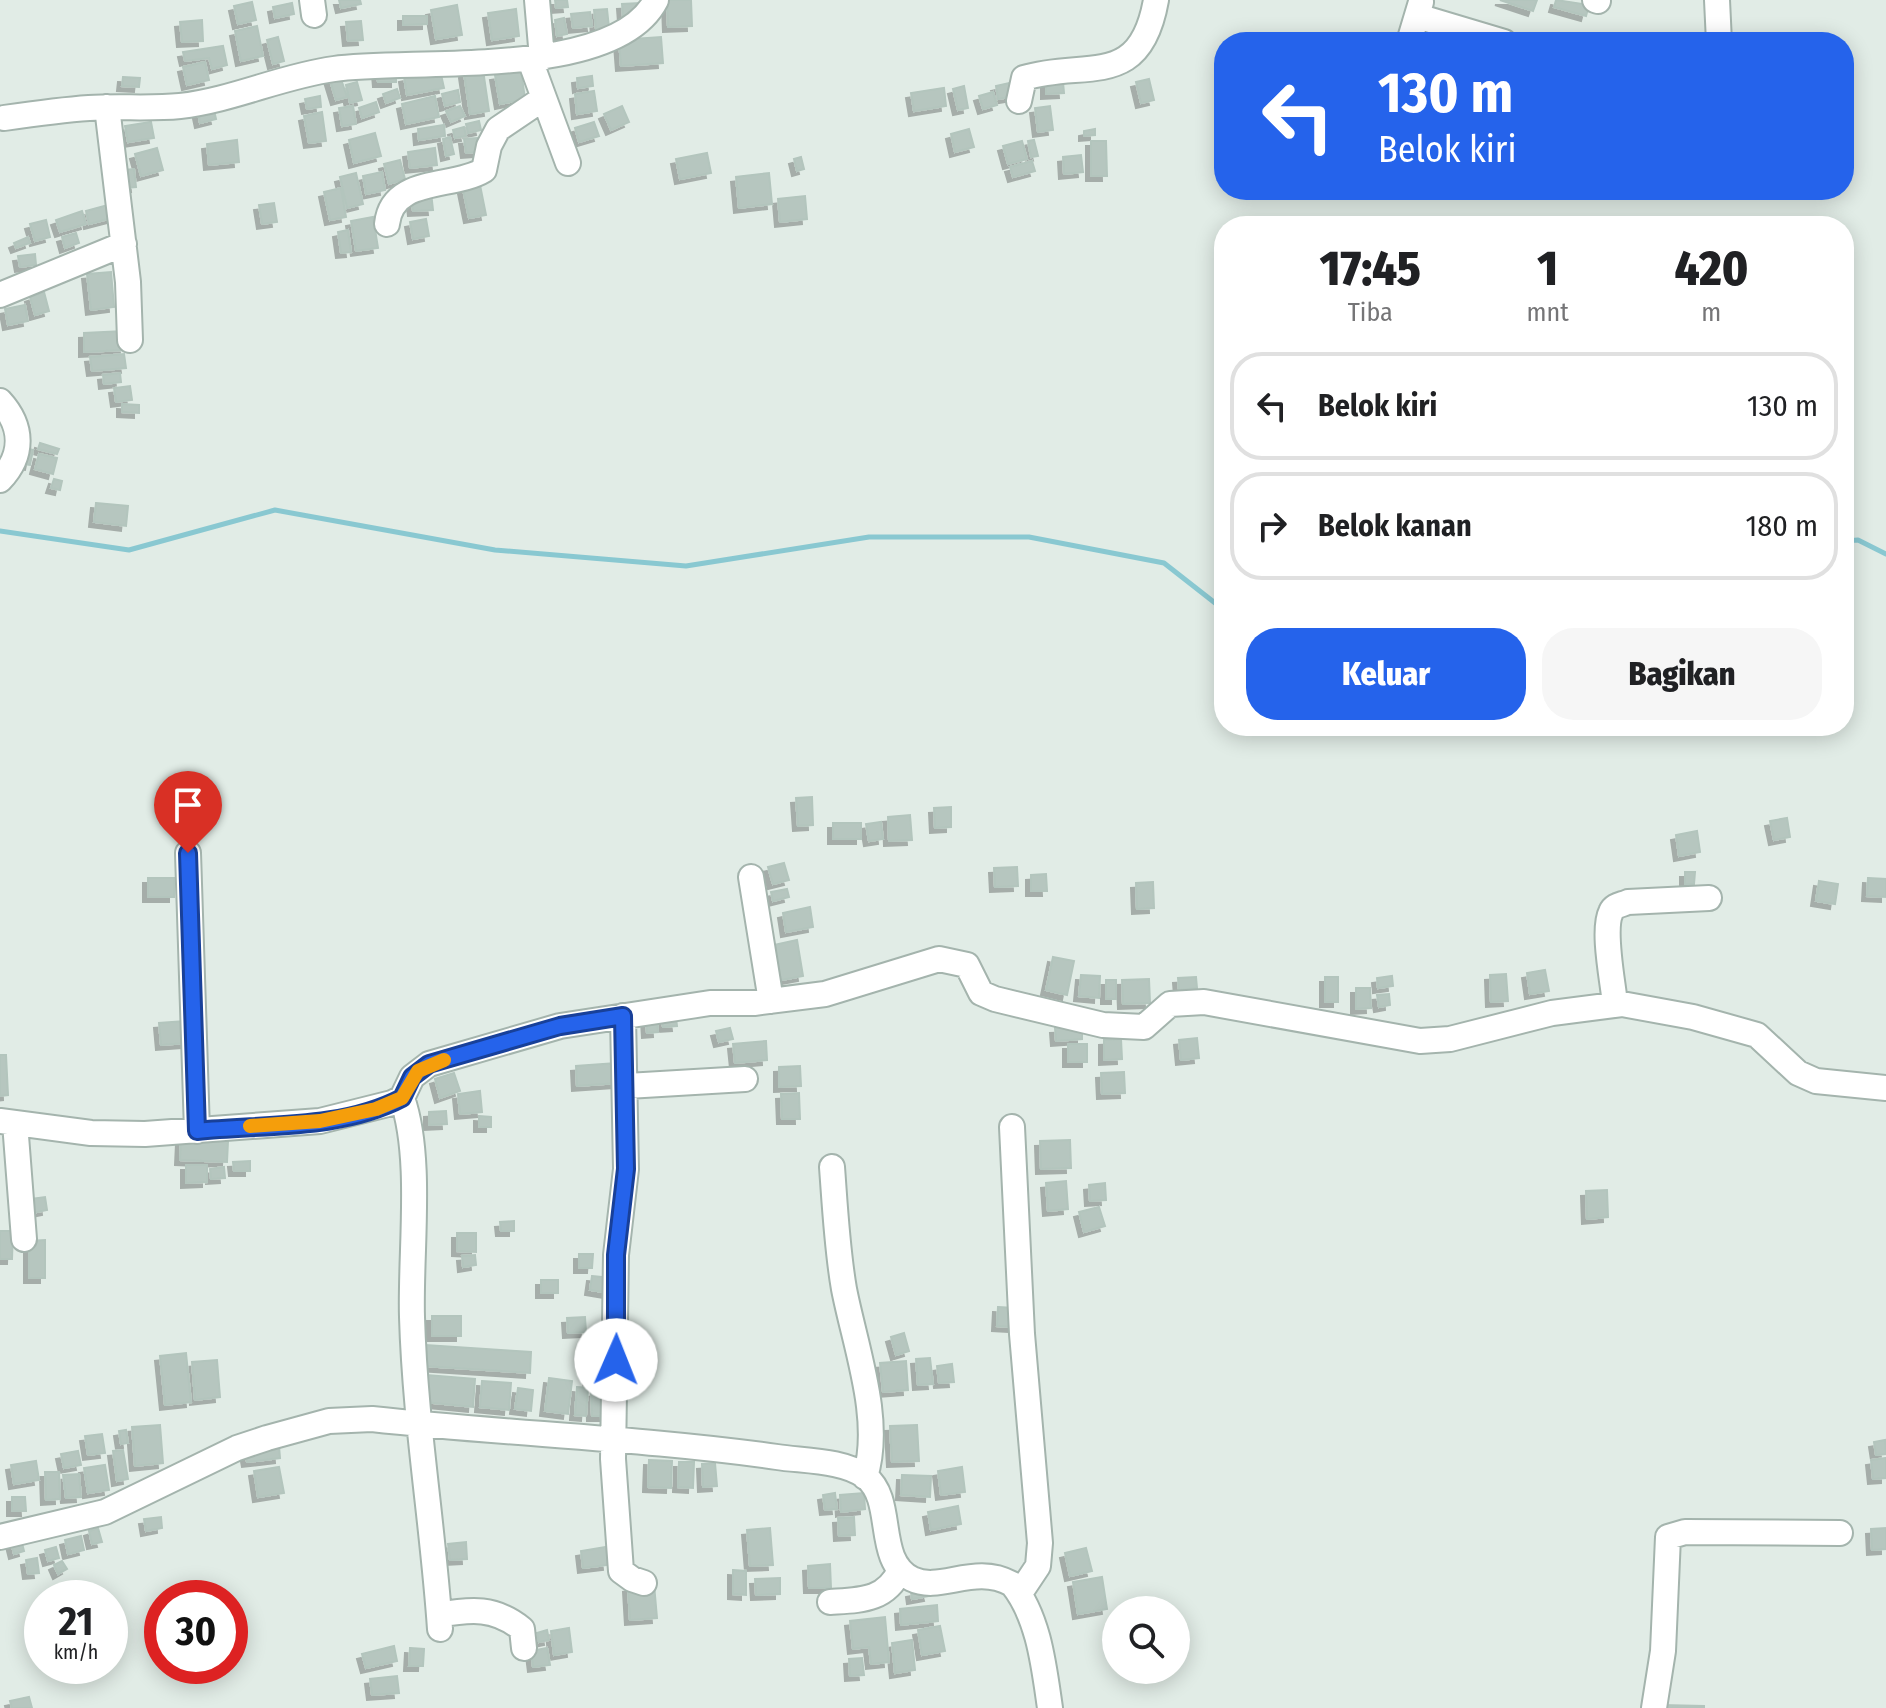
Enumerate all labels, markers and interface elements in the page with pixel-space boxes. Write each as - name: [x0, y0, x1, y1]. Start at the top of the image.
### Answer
- text: 130 m: [1378, 60, 1513, 127]
- icon: left: [1246, 64, 1350, 168]
- text: Belok kiri: [1378, 128, 1516, 172]
- text: 17:45: [1320, 240, 1421, 298]
- text: 1: [1537, 240, 1558, 298]
- text: 420: [1674, 240, 1748, 298]
- text: Tiba: [1348, 297, 1393, 328]
- text: mnt: [1527, 297, 1569, 328]
- text: m: [1701, 297, 1721, 328]
- icon: left: [1250, 384, 1294, 428]
- text: Belok kiri: [1318, 388, 1437, 424]
- text: 130 m: [1747, 388, 1818, 424]
- icon: right: [1250, 504, 1294, 548]
- text: Belok kanan: [1318, 508, 1472, 544]
- text: 180 m: [1746, 508, 1818, 544]
- button: Keluar: [1246, 628, 1526, 720]
- button: Bagikan: [1542, 628, 1822, 720]
- pin: [154, 771, 222, 853]
- icon: arrive: [166, 783, 210, 827]
- position arrow: [574, 1318, 658, 1402]
- speed limit sign: 30: [144, 1580, 248, 1684]
- map controls: [1102, 1596, 1190, 1684]
- button: search: [1102, 1596, 1190, 1684]
- text: 21: [59, 1598, 93, 1646]
- text: km/h: [54, 1640, 98, 1664]

